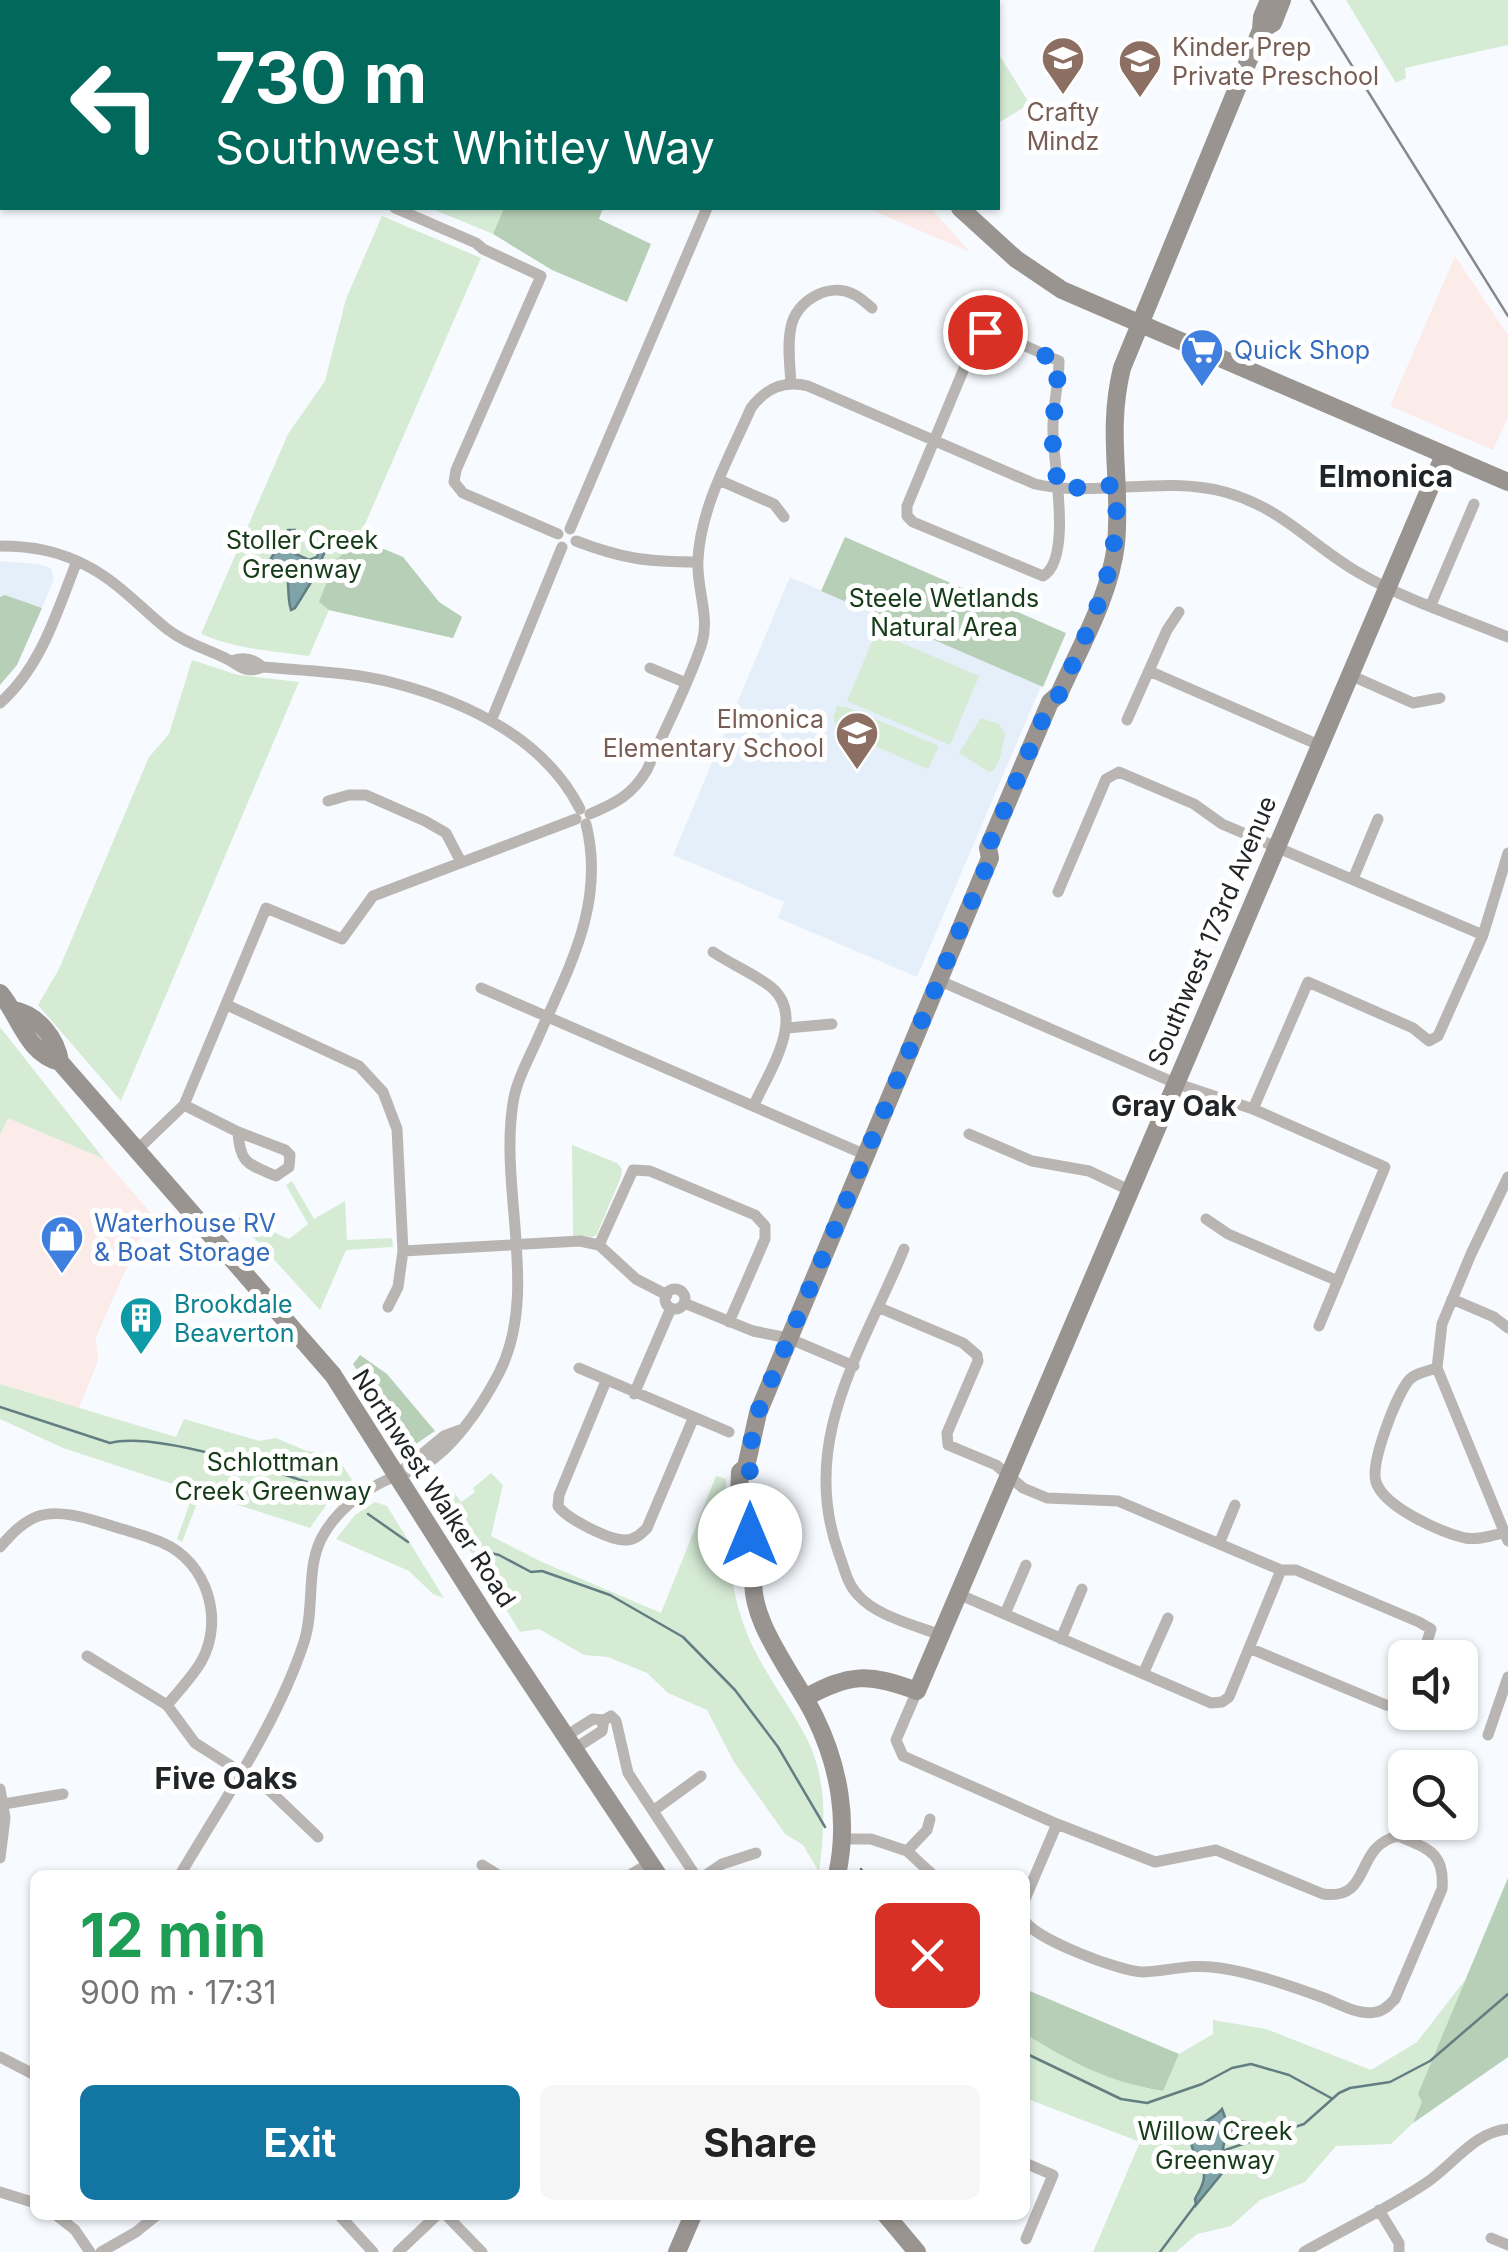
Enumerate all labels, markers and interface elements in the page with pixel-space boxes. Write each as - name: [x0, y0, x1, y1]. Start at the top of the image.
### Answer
- place label: Kinder Prep Private Preschool: [1172, 32, 1379, 91]
- text: 730 m: [215, 35, 427, 120]
- school or university icon: Crafty Mindz: [1040, 35, 1086, 96]
- school or university icon: Kinder Prep Private Preschool: [1117, 38, 1163, 99]
- icon: left: [50, 40, 180, 170]
- place label: Crafty Mindz: [1027, 97, 1099, 156]
- text: Southwest Whitley Way: [215, 120, 715, 175]
- pin: [943, 290, 1028, 375]
- icon: arrive: [958, 305, 1013, 360]
- supermarket icon: Quick Shop: [1179, 327, 1225, 388]
- place label: Quick Shop: [1234, 335, 1370, 365]
- district label: Elmonica: [1319, 458, 1453, 494]
- park label: Stoller Creek Greenway: [226, 525, 378, 584]
- park label: Steele Wetlands Natural Area: [849, 583, 1039, 642]
- place label: Elmonica Elementary School: [603, 704, 824, 763]
- school or university icon: Elmonica Elementary School: [834, 710, 880, 771]
- street label: Southwest 173rd Avenue: [1141, 792, 1283, 1070]
- district label: Gray Oak: [1111, 1089, 1237, 1123]
- place label: Waterhouse RV & Boat Storage: [94, 1208, 276, 1267]
- shop icon: Waterhouse RV & Boat Storage: [39, 1214, 85, 1275]
- place label: Brookdale Beaverton: [174, 1289, 294, 1348]
- building icon: Brookdale Beaverton: [118, 1295, 164, 1356]
- street label: Northwest Walker Road: [346, 1363, 522, 1613]
- park label: Schlottman Creek Greenway: [175, 1447, 371, 1506]
- position arrow: [698, 1483, 802, 1587]
- map controls: [1388, 1640, 1478, 1840]
- button: sound: [1388, 1640, 1478, 1730]
- button: search: [1388, 1750, 1478, 1840]
- district label: Five Oaks: [155, 1760, 297, 1796]
- text: 12 min: [80, 1899, 266, 1971]
- button: close: [875, 1903, 980, 2008]
- text: 900 m · 17:31: [80, 1973, 277, 2012]
- button: Exit: [80, 2085, 520, 2200]
- button: Share: [540, 2085, 980, 2200]
- park label: Willow Creek Greenway: [1138, 2116, 1293, 2175]

